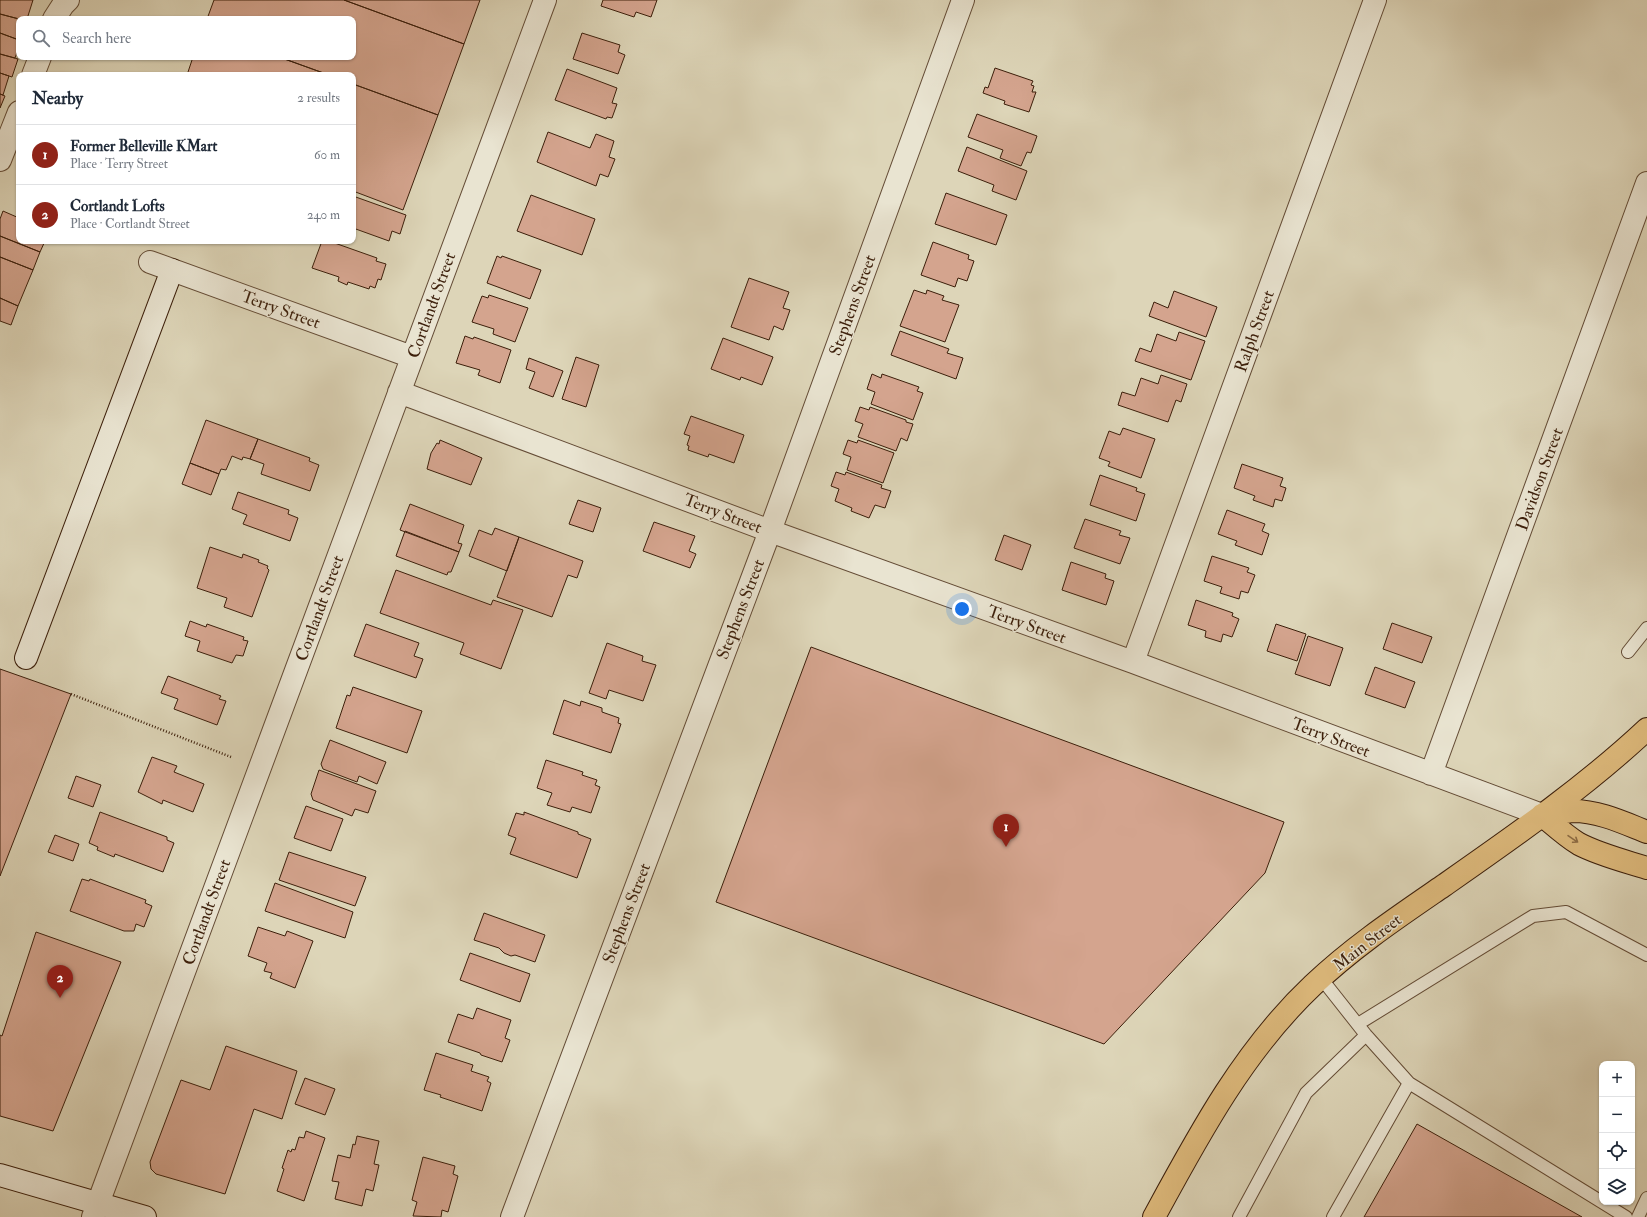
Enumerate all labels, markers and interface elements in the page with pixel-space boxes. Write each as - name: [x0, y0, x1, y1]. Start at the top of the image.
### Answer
- search box: [16, 16, 356, 60]
- icon: search: [30, 27, 52, 49]
- text: Search here: [62, 29, 131, 48]
- text: Nearby: [32, 88, 83, 109]
- text: 2 results: [297, 90, 340, 106]
- text: Former Belleville KMart: [70, 137, 218, 156]
- text: 1: [43, 147, 47, 163]
- text: 60 m: [314, 147, 340, 163]
- text: Place · Terry Street: [70, 156, 168, 172]
- text: Cortlandt Lofts: [70, 197, 165, 216]
- text: 2: [42, 207, 48, 223]
- text: 240 m: [307, 207, 340, 223]
- text: Place · Cortlandt Street: [70, 216, 190, 232]
- street label: Cortlandt Street: [403, 249, 460, 361]
- street label: Stephens Street: [825, 251, 882, 359]
- street label: Terry Street: [238, 286, 324, 335]
- street label: Ralph Street: [1230, 287, 1280, 375]
- street label: Davidson Street: [1511, 424, 1568, 534]
- street label: Terry Street: [680, 489, 765, 539]
- street label: Cortlandt Street: [291, 552, 348, 664]
- street label: Stephens Street: [712, 556, 770, 663]
- your location: [952, 599, 972, 619]
- street label: Terry Street: [984, 601, 1070, 650]
- street label: Terry Street: [1288, 713, 1373, 763]
- pin: 1: [993, 814, 1019, 847]
- one-way arrow: [1567, 836, 1579, 844]
- street label: Cortlandt Street: [178, 856, 235, 968]
- street label: Stephens Street: [598, 860, 656, 967]
- street label: Main Street: [1329, 909, 1406, 976]
- pin: 2: [47, 965, 73, 998]
- map controls: [1599, 1061, 1635, 1205]
- button: +: [1599, 1061, 1635, 1097]
- button: −: [1599, 1097, 1635, 1133]
- button: locate: [1599, 1133, 1635, 1169]
- button: layers: [1599, 1169, 1635, 1205]

